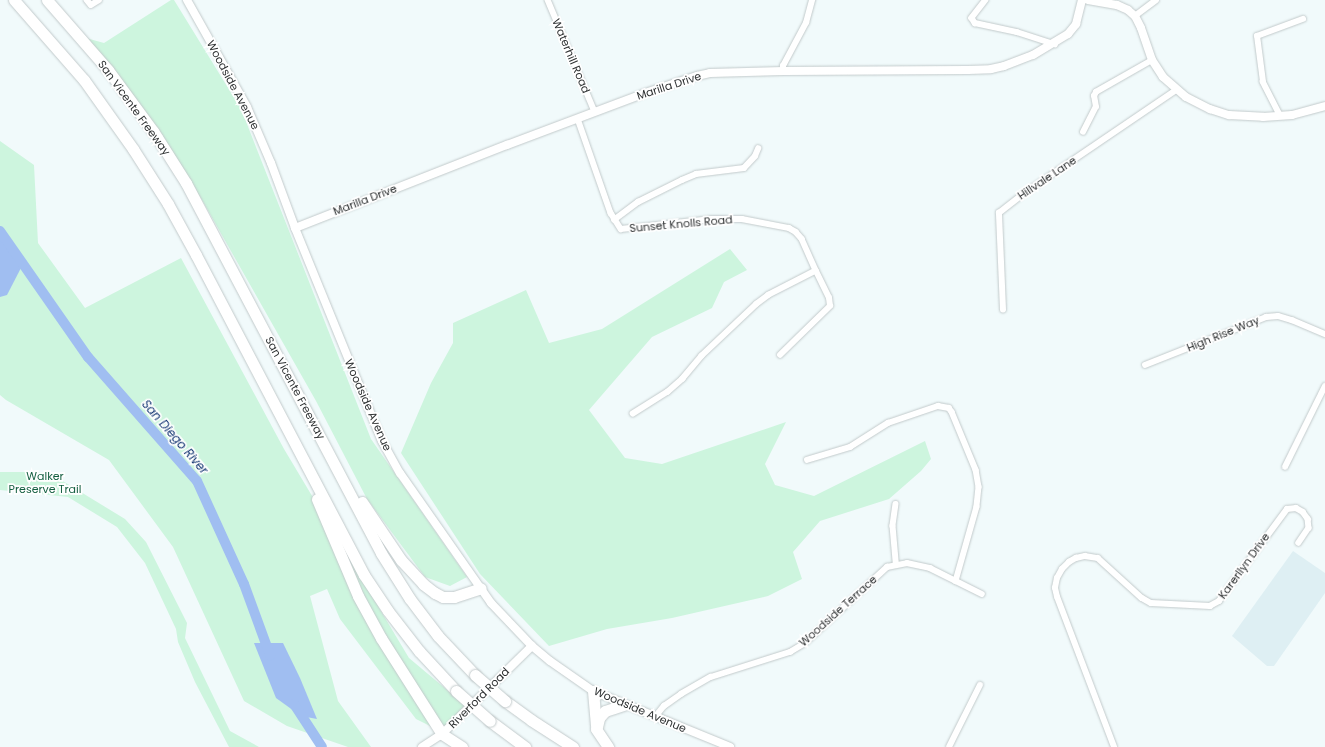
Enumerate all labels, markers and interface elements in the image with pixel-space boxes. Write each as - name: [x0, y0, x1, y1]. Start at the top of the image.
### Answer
- street label: Waterhill Road: [549, 17, 593, 95]
- street label: Woodside Avenue: [204, 38, 262, 132]
- street label: San Vicente Freeway: [95, 58, 173, 158]
- street label: Marilla Drive: [635, 69, 703, 103]
- street label: Hillvale Lane: [1015, 154, 1079, 202]
- street label: Marilla Drive: [331, 182, 399, 218]
- street label: Sunset Knolls Road: [629, 213, 733, 235]
- street label: High Rise Way: [1185, 313, 1261, 355]
- street label: San Vicente Freeway: [262, 334, 328, 442]
- street label: Woodside Avenue: [342, 357, 394, 453]
- water label: San Diego River: [139, 397, 211, 477]
- park label: Walker Preserve Trail: [9, 470, 81, 496]
- street label: Karerllyn Drive: [1216, 530, 1272, 602]
- street label: Woodside Terrace: [796, 573, 880, 649]
- street label: Riverford Road: [446, 665, 512, 731]
- street label: Woodside Avenue: [592, 685, 688, 735]

